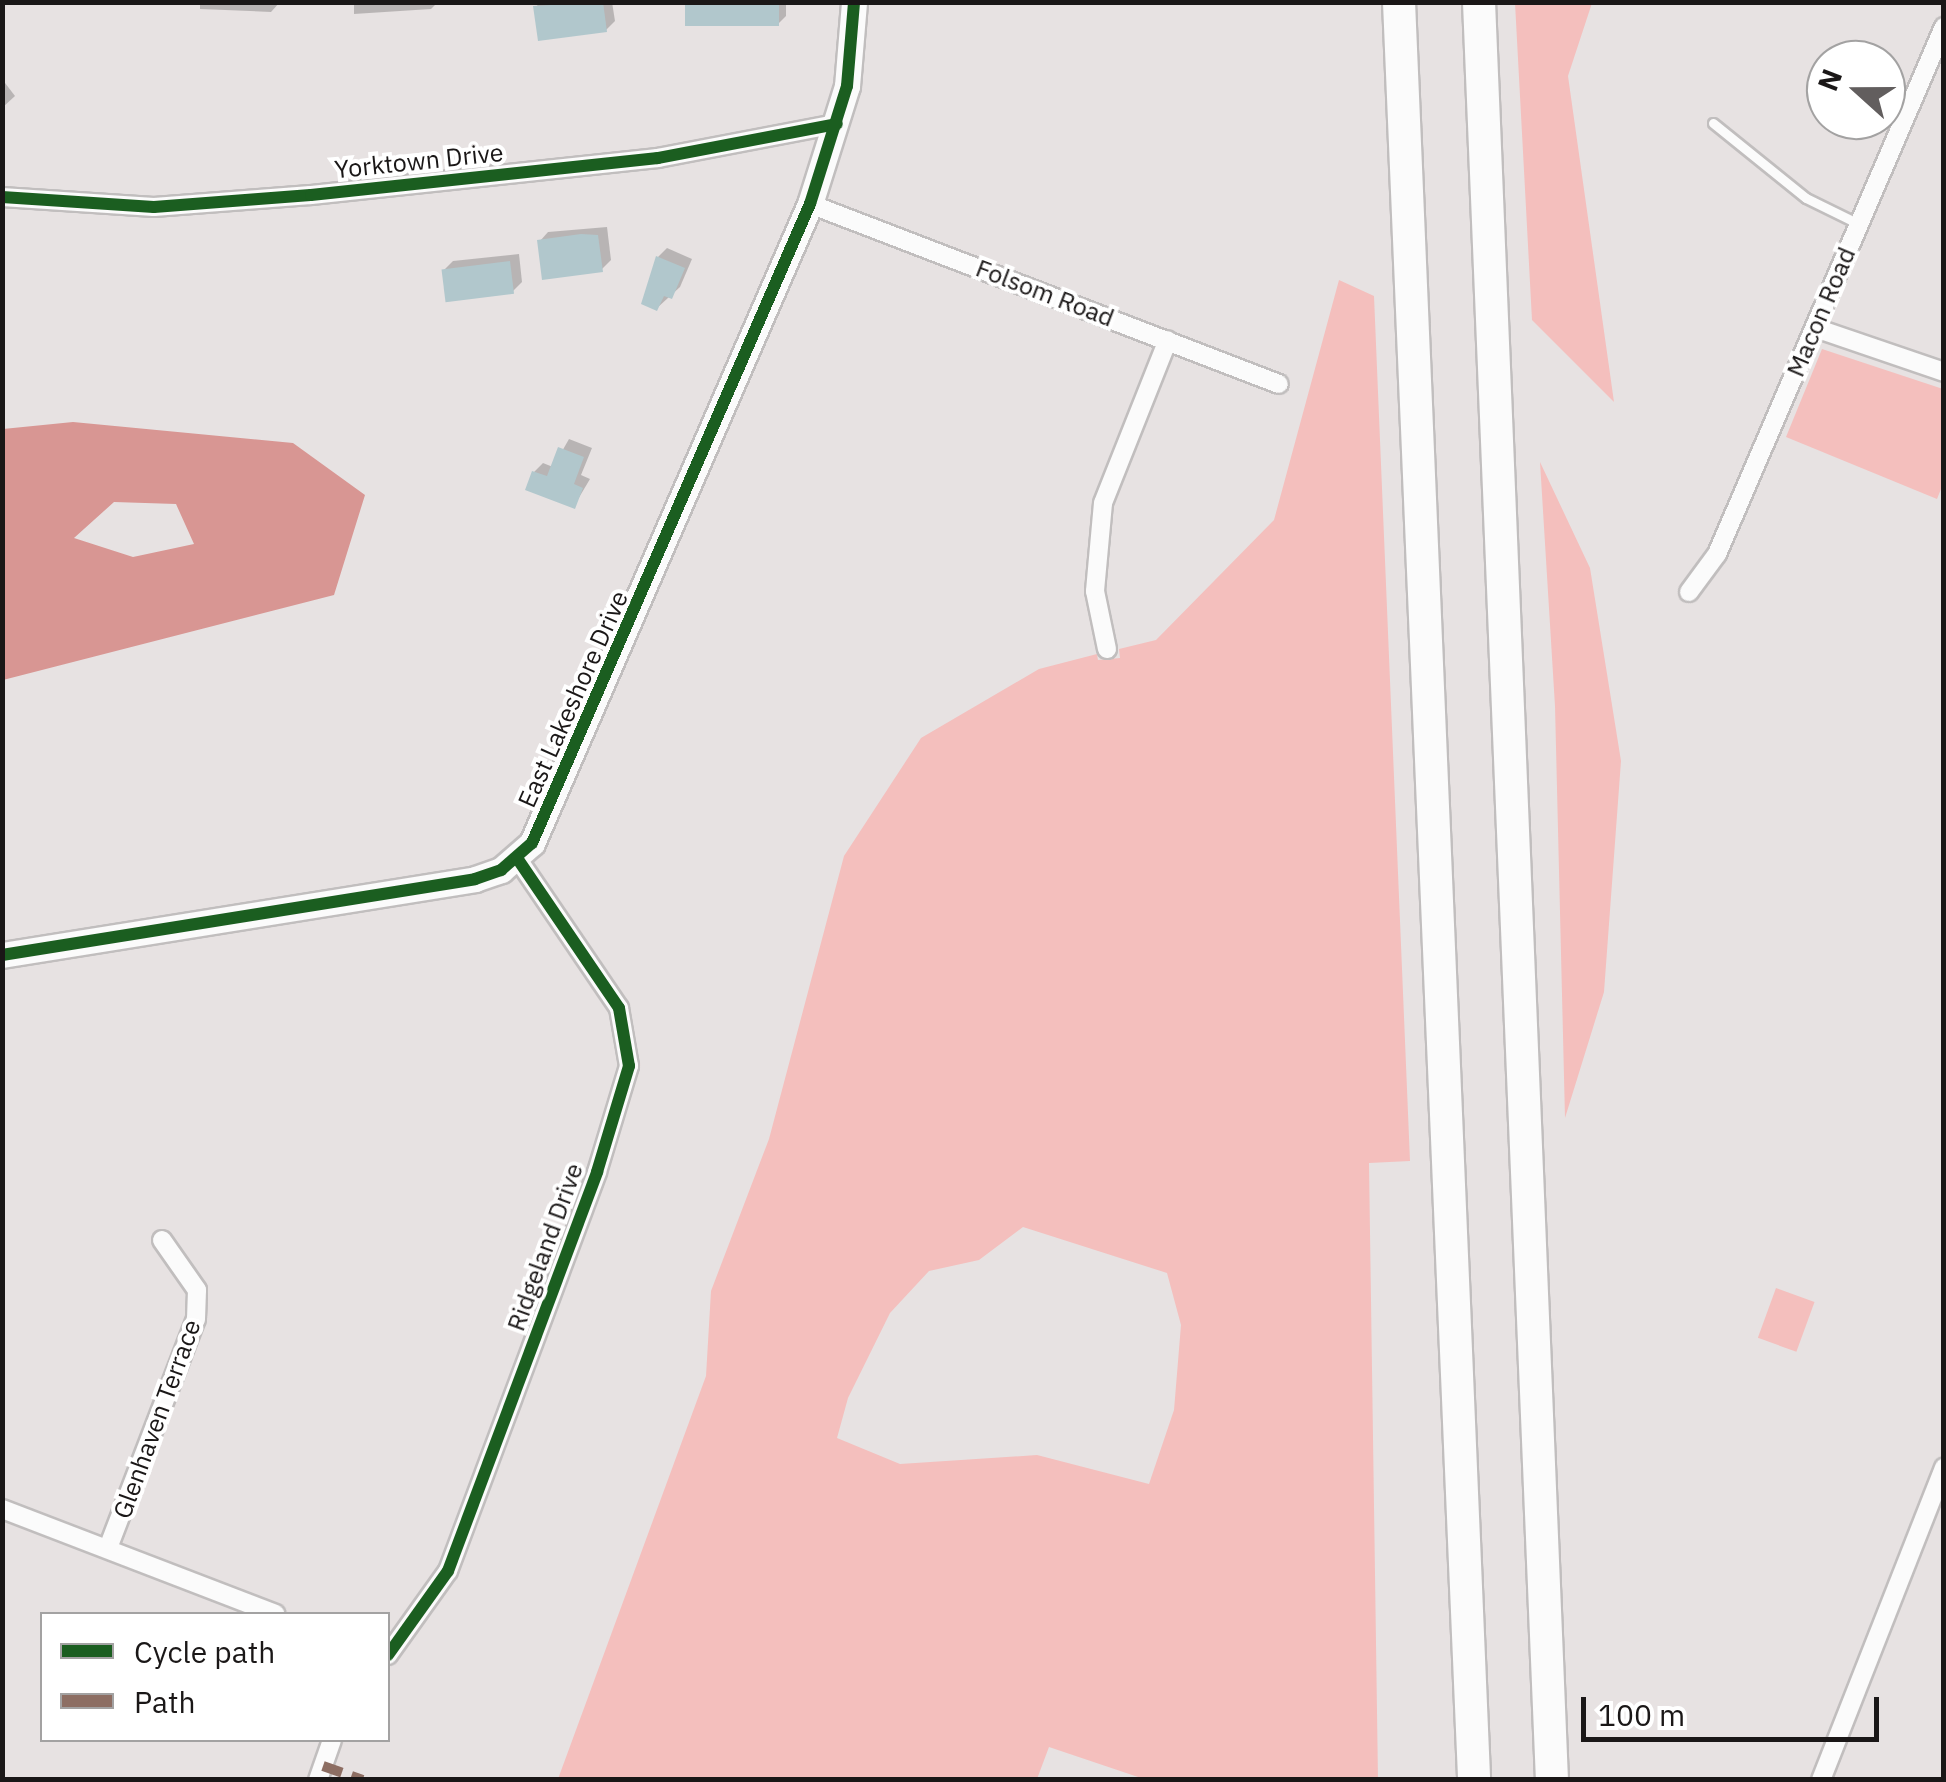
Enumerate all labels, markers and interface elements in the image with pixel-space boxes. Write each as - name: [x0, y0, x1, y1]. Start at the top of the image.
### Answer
- north arrow: [1806, 40, 1906, 140]
- text: N: [1808, 64, 1850, 96]
- street label: Yorktown Drive: [333, 137, 505, 185]
- street label: Macon Road: [1780, 243, 1862, 381]
- street label: Folsom Road: [972, 253, 1118, 333]
- street label: East Lakeshore Drive: [512, 586, 634, 812]
- street label: Ridgeland Drive: [501, 1159, 589, 1335]
- street label: Glenhaven Terrace: [107, 1315, 207, 1523]
- legend: [40, 1612, 390, 1742]
- text: Cycle path: [134, 1632, 275, 1671]
- scale bar: [1586, 1677, 1884, 1739]
- text: Path: [134, 1682, 195, 1721]
- text: 100 m: [1598, 1695, 1685, 1734]

